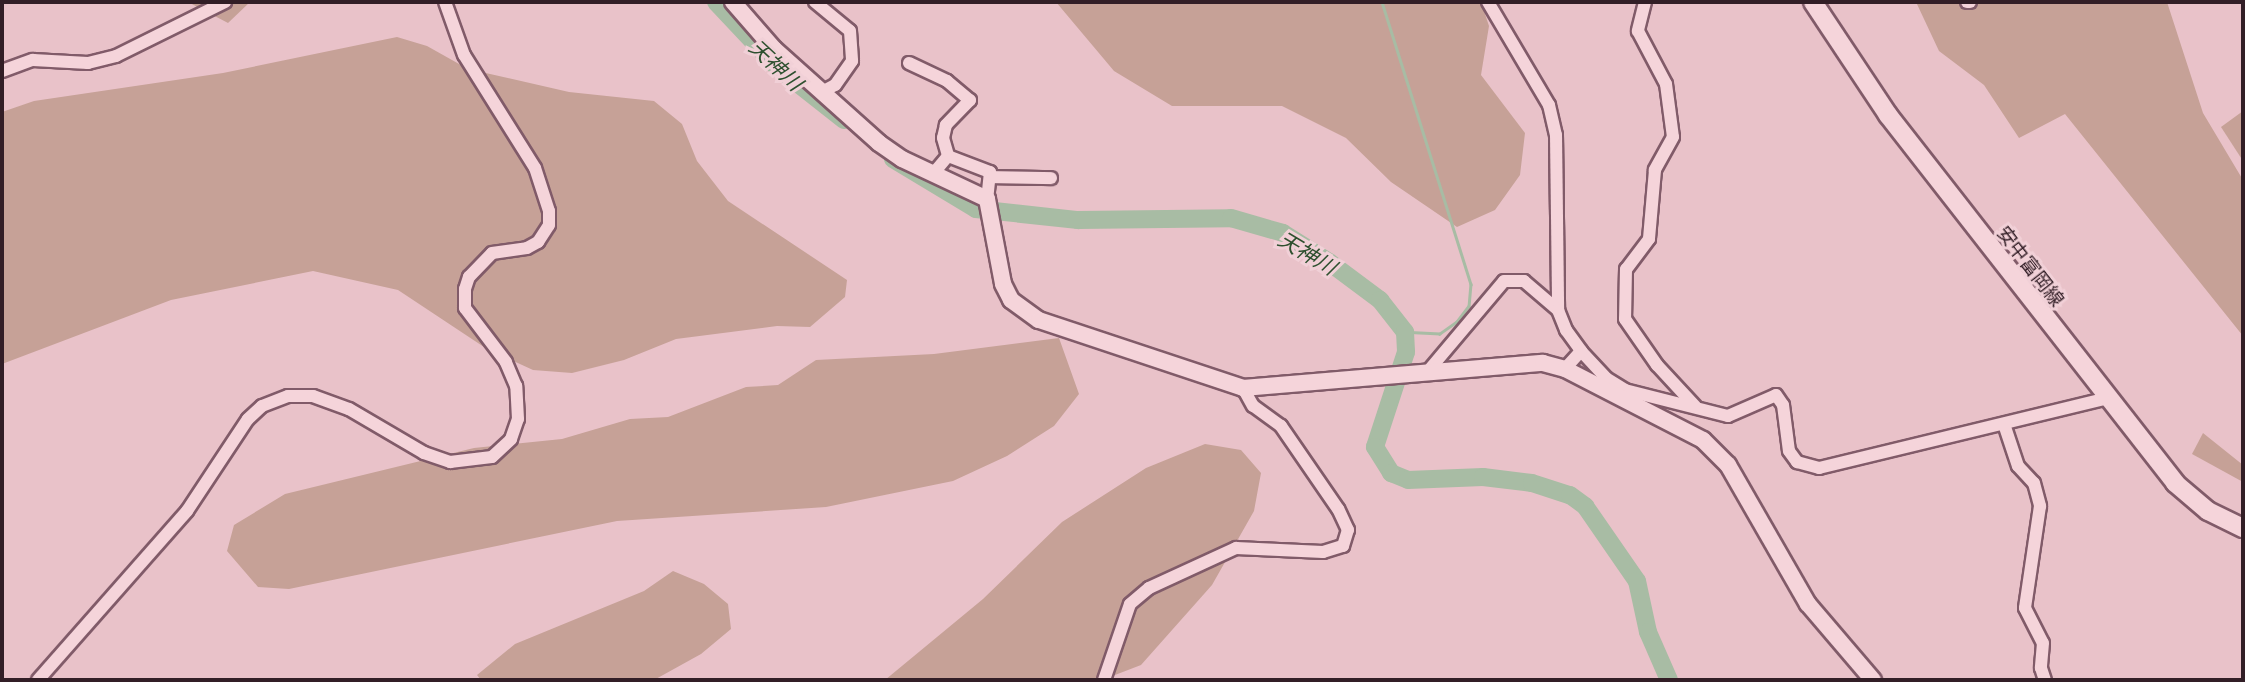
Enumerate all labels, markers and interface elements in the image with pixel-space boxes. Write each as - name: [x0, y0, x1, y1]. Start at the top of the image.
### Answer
- water label: 天神川: [745, 33, 809, 95]
- street label: 安中富岡線: [1993, 222, 2069, 310]
- water label: 天神川: [1275, 225, 1341, 279]

